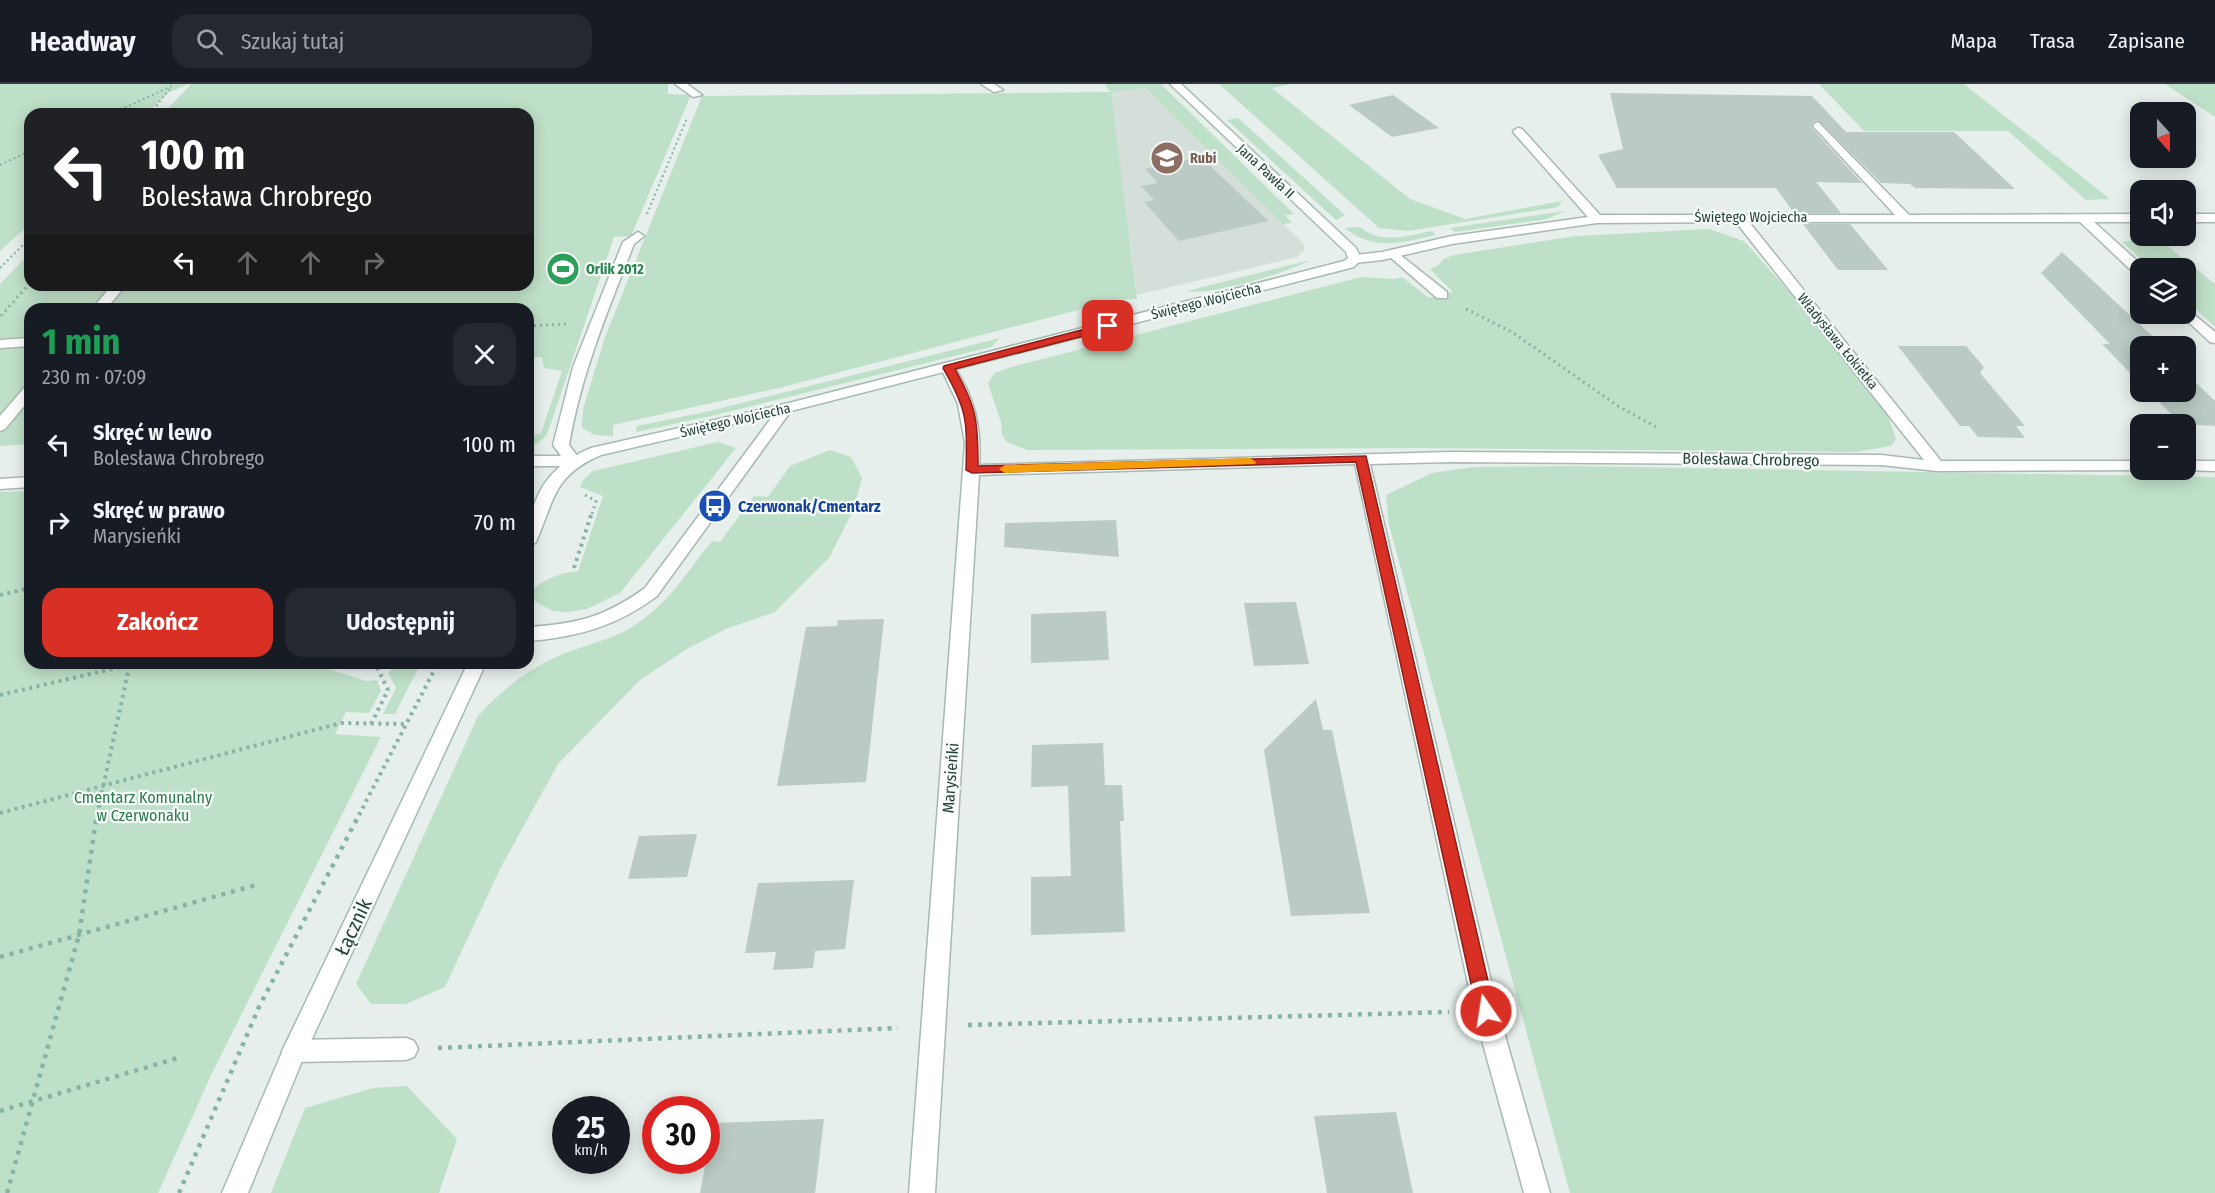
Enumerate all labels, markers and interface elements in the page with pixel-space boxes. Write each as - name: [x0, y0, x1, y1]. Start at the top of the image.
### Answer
- search box: [172, 14, 592, 68]
- text: Headway: [30, 25, 136, 58]
- icon: search: [193, 25, 226, 58]
- text: Szukaj tutaj: [241, 28, 344, 55]
- text: Mapa: [1951, 28, 1997, 54]
- text: Trasa: [2030, 28, 2075, 54]
- text: Zapisane: [2108, 28, 2185, 54]
- north arrow: [2130, 102, 2196, 168]
- map controls: [2130, 102, 2196, 480]
- text: 100 m: [141, 130, 245, 180]
- icon: left: [42, 132, 120, 210]
- school or university icon: Rubi: [1149, 140, 1185, 176]
- street label: Jana Pawła II: [1233, 141, 1298, 202]
- place label: Rubi: [1190, 150, 1217, 167]
- button: sound: [2130, 180, 2196, 246]
- text: Bolesława Chrobrego: [141, 181, 373, 213]
- street label: Świętego Wojciecha: [1695, 208, 1808, 226]
- icon: left: [168, 246, 201, 279]
- icon: ahead: [231, 246, 264, 279]
- icon: ahead: [294, 246, 327, 279]
- icon: right: [357, 246, 390, 279]
- sports icon: Orlik 2012: [545, 251, 581, 287]
- button: layers: [2130, 258, 2196, 324]
- place label: Orlik 2012: [586, 261, 644, 278]
- street label: Świętego Wojciecha: [1149, 279, 1263, 323]
- street label: Władysława Łokietka: [1794, 290, 1882, 393]
- pin: [1082, 300, 1133, 351]
- icon: arrive: [1091, 309, 1124, 342]
- text: 1 min: [42, 320, 120, 364]
- button: close: [453, 323, 516, 386]
- button: +: [2130, 336, 2196, 402]
- text: 230 m · 07:09: [42, 365, 146, 389]
- street label: Świętego Wojciecha: [678, 399, 792, 441]
- button: −: [2130, 414, 2196, 480]
- text: Skręć w lewo: [93, 419, 212, 446]
- icon: left: [42, 428, 75, 461]
- text: 100 m: [462, 431, 516, 458]
- text: Bolesława Chrobrego: [93, 446, 265, 470]
- street label: Bolesława Chrobrego: [1682, 449, 1820, 470]
- bus stop icon: Czerwonak/Cmentarz: [697, 488, 733, 524]
- text: Skręć w prawo: [93, 497, 225, 524]
- place label: Czerwonak/Cmentarz: [738, 497, 881, 516]
- icon: right: [42, 506, 75, 539]
- text: 70 m: [474, 509, 516, 536]
- text: Marysieńki: [93, 524, 181, 548]
- button: Zakończ: [42, 588, 273, 657]
- button: Udostępnij: [285, 588, 516, 657]
- street label: Marysieńki: [939, 742, 962, 814]
- park label: Cmentarz Komunalny w Czerwonaku: [74, 788, 213, 825]
- street label: Łącznik: [329, 894, 377, 959]
- position arrow: [1454, 979, 1518, 1043]
- speed limit sign: 30: [642, 1096, 720, 1174]
- text: 25: [577, 1110, 605, 1146]
- text: km/h: [574, 1141, 608, 1159]

